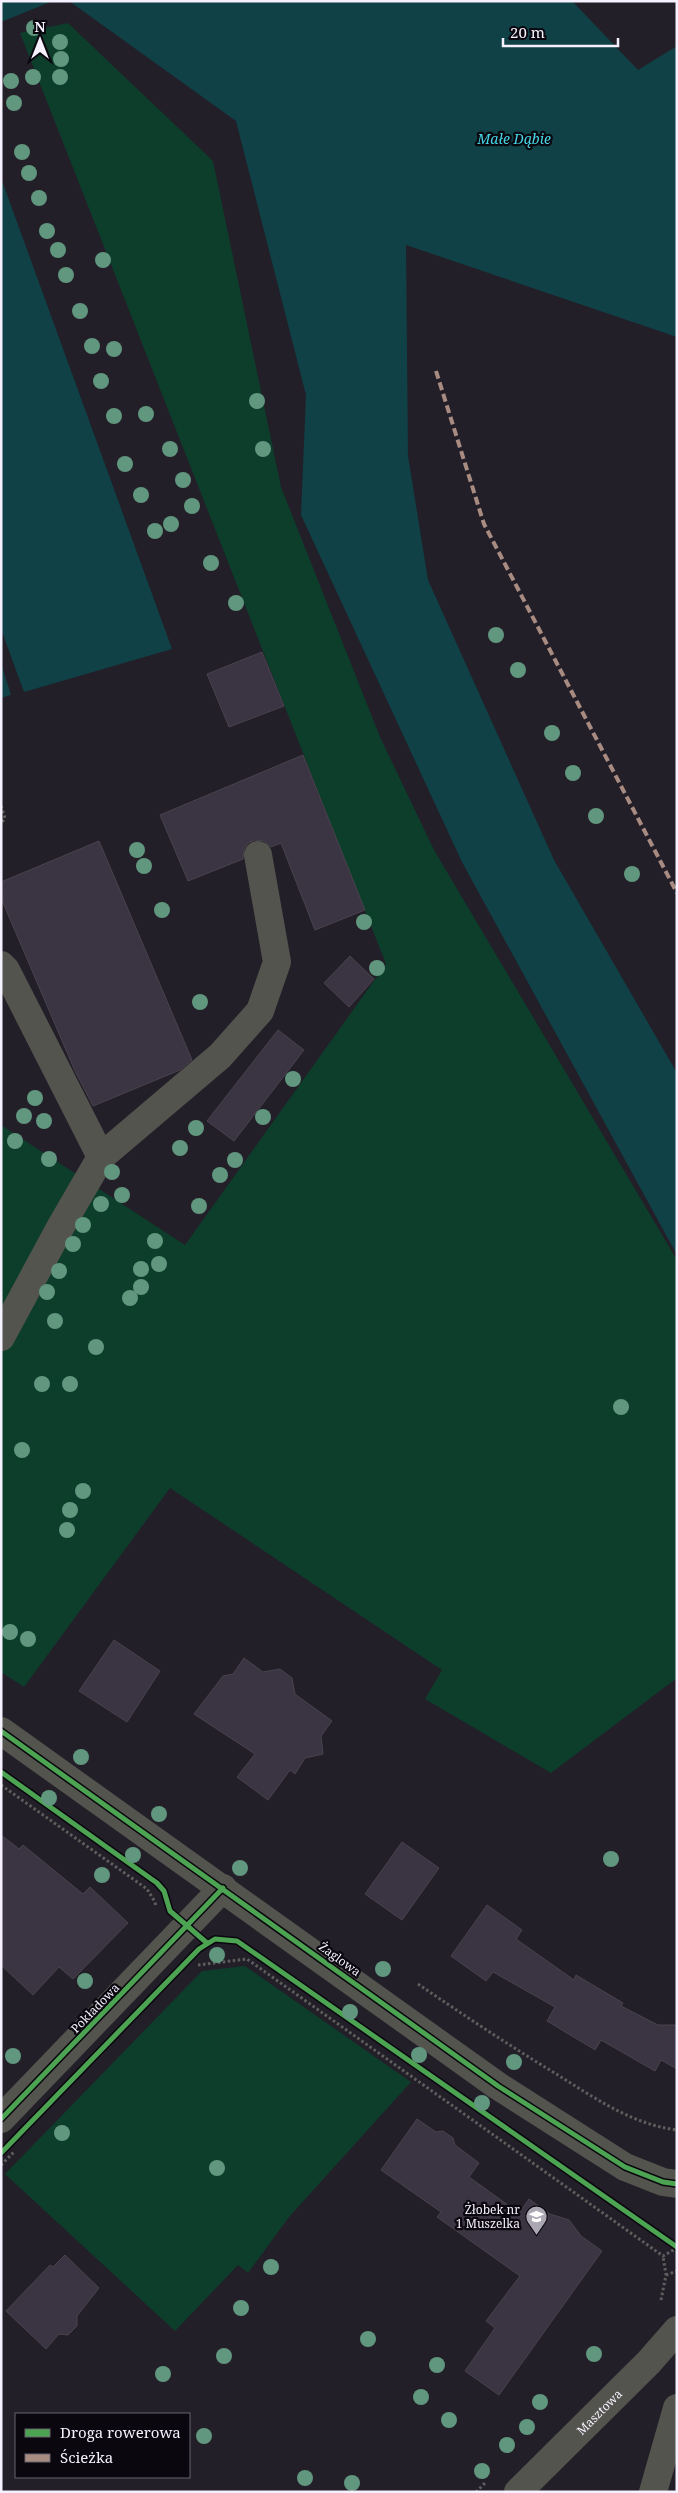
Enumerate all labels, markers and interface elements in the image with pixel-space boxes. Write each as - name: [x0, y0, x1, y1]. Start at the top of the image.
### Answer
- north arrow: [15, 15, 65, 65]
- scale bar: [503, 15, 618, 47]
- text: N: [34, 17, 46, 36]
- text: 20 m: [510, 22, 545, 42]
- water label: Małe Dąbie: [476, 129, 551, 148]
- street label: Żaglowa: [316, 1938, 365, 1980]
- street label: Pokładowa: [67, 1979, 123, 2037]
- place label: Żłobek nr 1 Muszelka: [456, 2201, 520, 2232]
- school or university icon: Żłobek nr 1 Muszelka: [524, 2204, 548, 2235]
- street label: Masztowa: [572, 2385, 626, 2438]
- legend: [15, 2413, 190, 2478]
- text: Droga rowerowa: [60, 2422, 181, 2442]
- text: Ścieżka: [60, 2447, 113, 2467]

